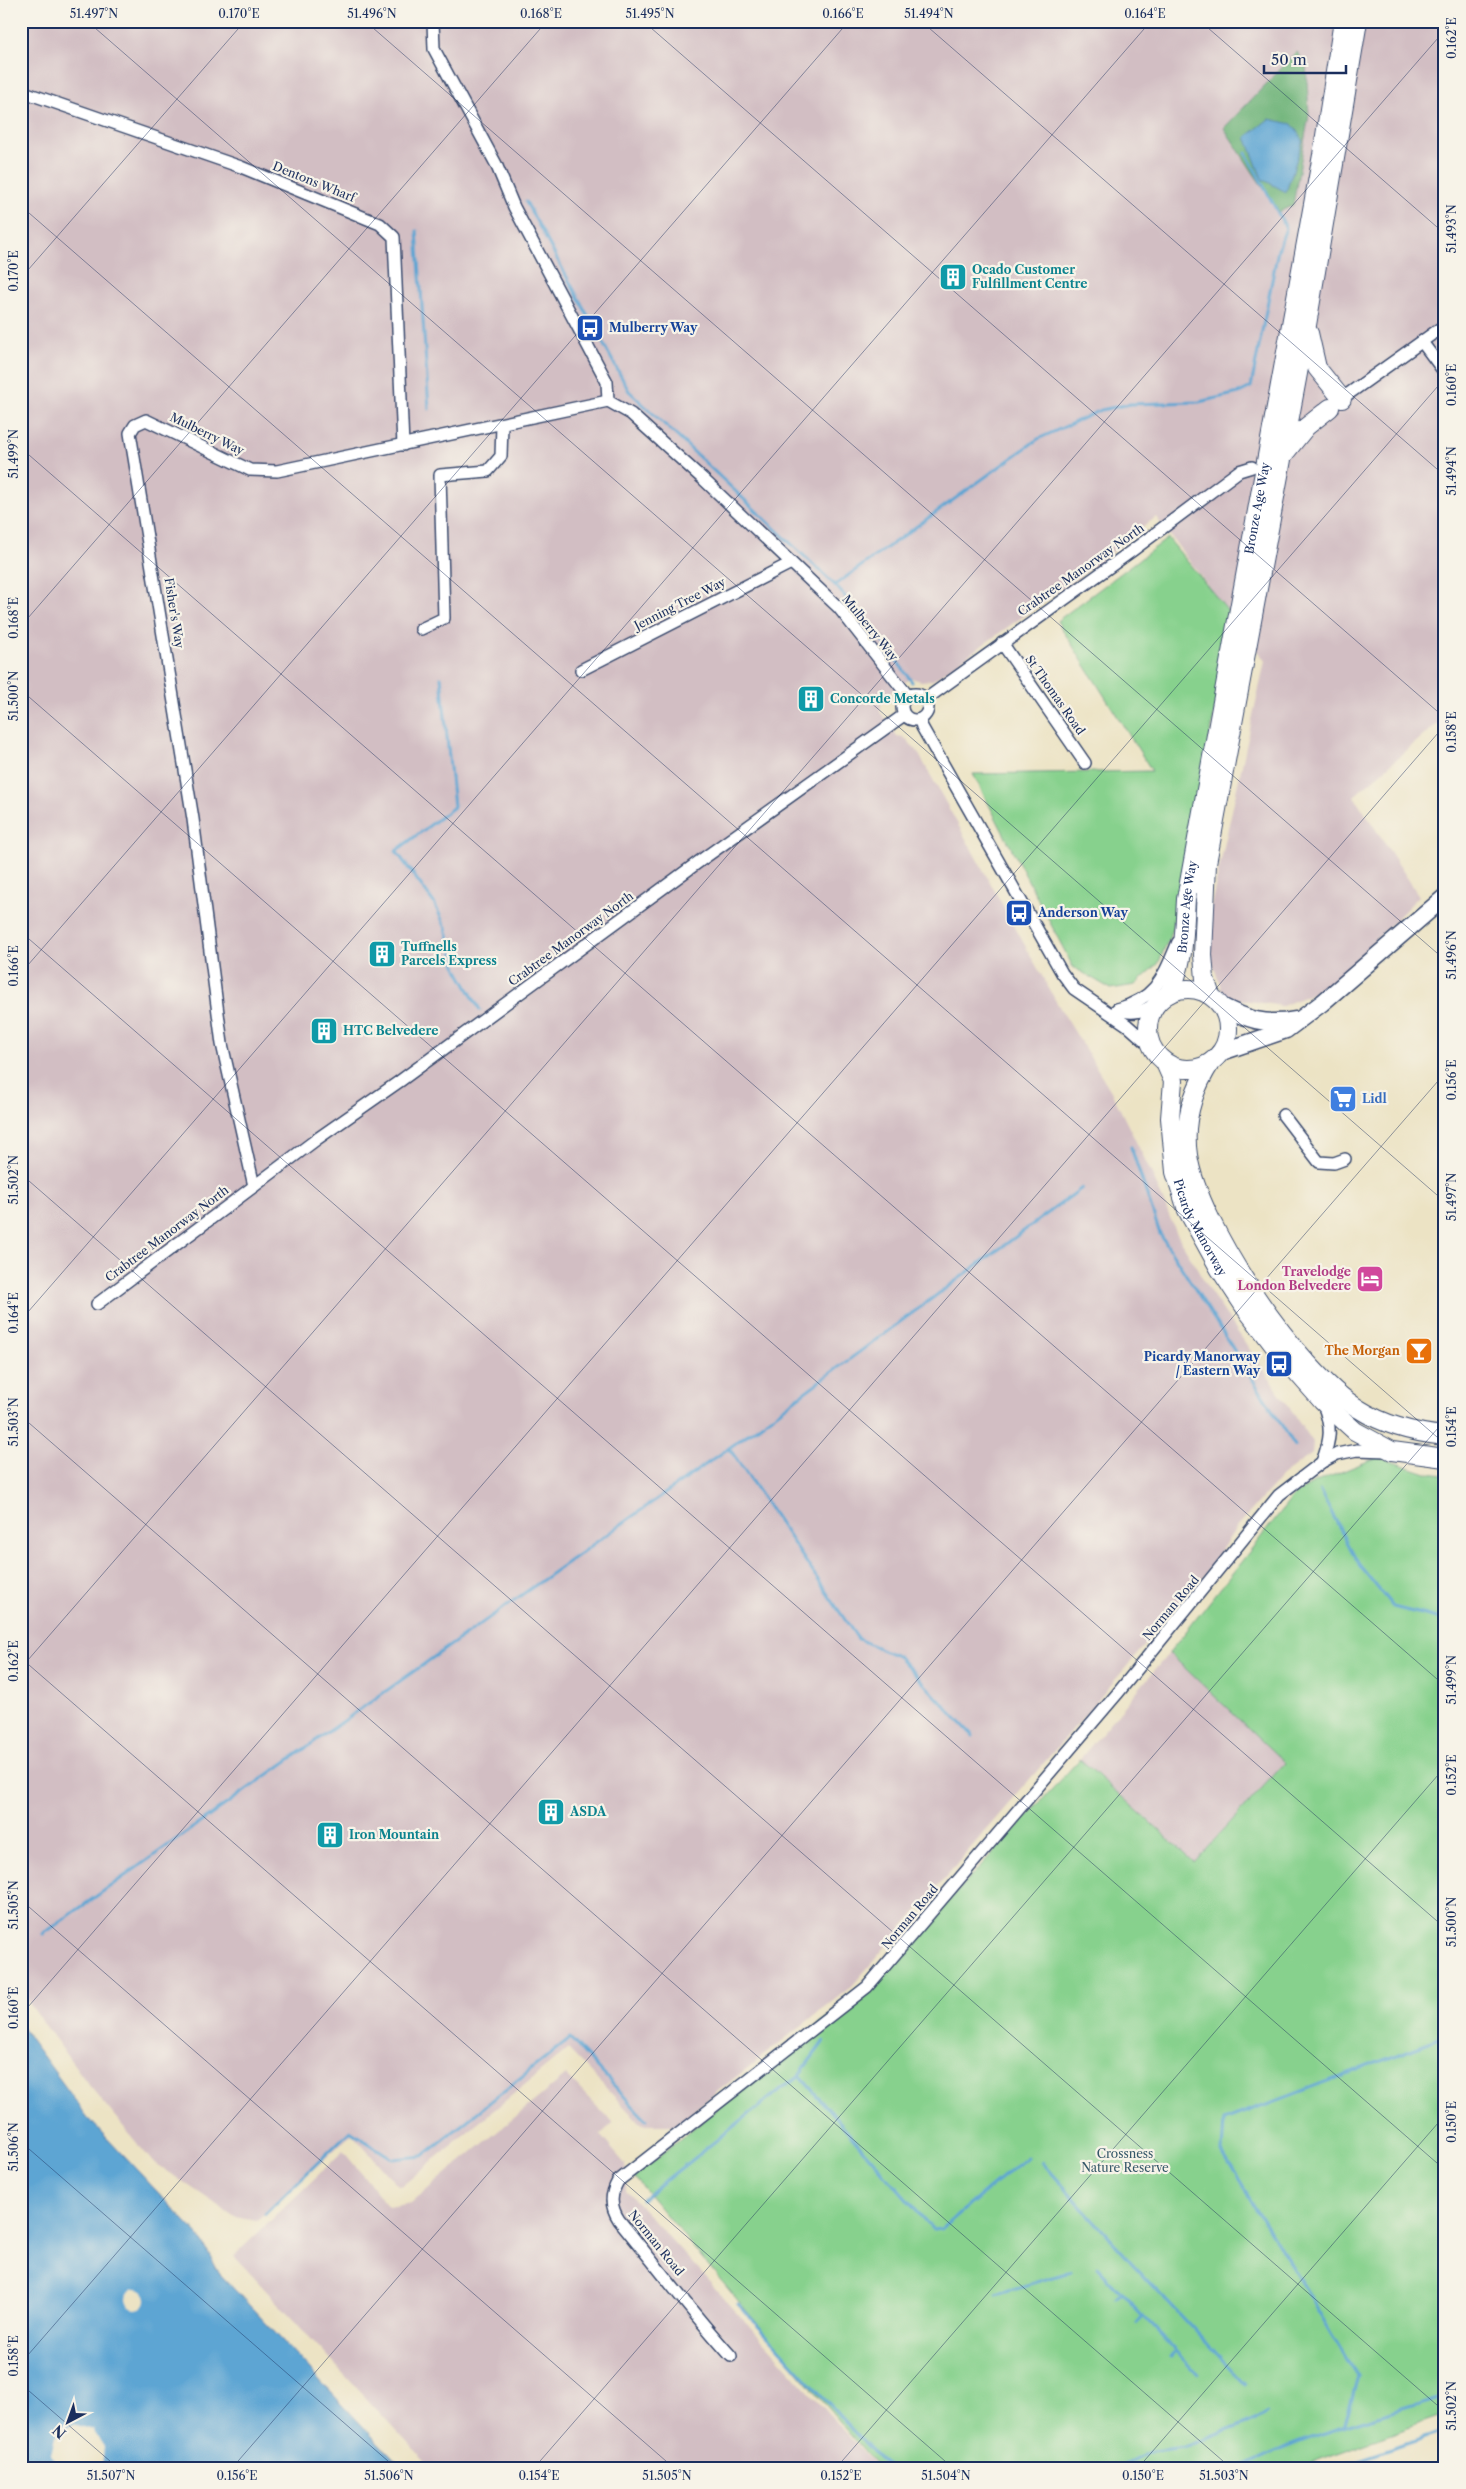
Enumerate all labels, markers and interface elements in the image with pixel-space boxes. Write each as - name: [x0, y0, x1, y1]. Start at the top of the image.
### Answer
- text: 51.497°N: [70, 6, 118, 21]
- text: 0.170°E: [218, 6, 260, 21]
- text: 51.496°N: [347, 6, 397, 21]
- text: 0.168°E: [520, 6, 562, 21]
- text: 51.495°N: [625, 6, 675, 21]
- text: 0.166°E: [822, 6, 864, 21]
- text: 51.494°N: [904, 6, 954, 21]
- text: 0.164°E: [1124, 6, 1166, 21]
- text: 0.162°E: [1444, 17, 1459, 59]
- scale bar: [1264, 42, 1346, 74]
- text: 50 m: [1271, 50, 1307, 69]
- street label: Dentons Wharf: [271, 158, 359, 206]
- text: 51.493°N: [1444, 204, 1459, 254]
- text: 0.170°E: [6, 250, 21, 292]
- building icon: Ocado Customer Fulfillment Centre: [938, 262, 968, 292]
- place label: Ocado Customer Fulfillment Centre: [972, 262, 1088, 291]
- bus stop icon: Mulberry Way: [575, 313, 605, 343]
- place label: Mulberry Way: [609, 320, 698, 335]
- text: 0.160°E: [1444, 364, 1459, 406]
- street label: Mulberry Way: [168, 409, 247, 458]
- text: 51.499°N: [6, 429, 21, 479]
- text: 51.494°N: [1444, 446, 1459, 496]
- street label: Bronze Age Way: [1241, 461, 1273, 555]
- street label: Crabtree Manorway North: [1015, 520, 1147, 619]
- street label: Jenning Tree Way: [630, 574, 728, 634]
- street label: Fisher's Way: [162, 577, 188, 650]
- street label: Mulberry Way: [839, 592, 902, 664]
- text: 0.168°E: [6, 597, 21, 639]
- street label: St Thomas Road: [1022, 652, 1089, 738]
- text: 51.500°N: [6, 671, 21, 721]
- building icon: Concorde Metals: [796, 684, 826, 714]
- place label: Concorde Metals: [830, 691, 935, 706]
- text: 0.158°E: [1444, 711, 1459, 753]
- street label: Bronze Age Way: [1174, 859, 1200, 954]
- street label: Crabtree Manorway North: [505, 888, 636, 989]
- bus stop icon: Anderson Way: [1004, 898, 1034, 928]
- place label: Anderson Way: [1037, 905, 1129, 920]
- text: 51.496°N: [1444, 930, 1459, 980]
- building icon: Tuffnells Parcels Express: [367, 939, 397, 969]
- place label: Tuffnells Parcels Express: [401, 939, 497, 968]
- text: 0.166°E: [6, 945, 21, 987]
- building icon: HTC Belvedere: [309, 1016, 339, 1046]
- place label: HTC Belvedere: [343, 1023, 438, 1038]
- text: 0.156°E: [1444, 1059, 1459, 1101]
- supermarket icon: Lidl: [1328, 1084, 1358, 1114]
- place label: Lidl: [1362, 1091, 1387, 1106]
- text: 51.502°N: [6, 1155, 21, 1205]
- text: 51.497°N: [1444, 1173, 1459, 1221]
- street label: Picardy Manorway: [1171, 1177, 1230, 1279]
- street label: Crabtree Manorway North: [102, 1182, 232, 1285]
- place label: Travelodge London Belvedere: [1237, 1264, 1351, 1293]
- hotel icon: Travelodge London Belvedere: [1355, 1264, 1385, 1294]
- text: 0.164°E: [6, 1292, 21, 1334]
- bar icon: The Morgan: [1404, 1336, 1434, 1366]
- place label: The Morgan: [1324, 1343, 1401, 1358]
- place label: Picardy Manorway / Eastern Way: [1144, 1349, 1261, 1378]
- bus stop icon: Picardy Manorway / Eastern Way: [1264, 1349, 1294, 1379]
- text: 51.503°N: [6, 1397, 21, 1447]
- text: 0.154°E: [1444, 1406, 1459, 1448]
- street label: Norman Road: [1139, 1572, 1202, 1643]
- text: 0.162°E: [6, 1640, 21, 1682]
- text: 51.499°N: [1444, 1655, 1459, 1705]
- text: 0.152°E: [1444, 1754, 1459, 1796]
- building icon: ASDA: [536, 1797, 566, 1827]
- place label: ASDA: [569, 1804, 607, 1819]
- building icon: Iron Mountain: [315, 1820, 345, 1850]
- place label: Iron Mountain: [349, 1827, 440, 1842]
- text: 51.505°N: [6, 1880, 21, 1930]
- street label: Norman Road: [878, 1881, 941, 1952]
- text: 51.500°N: [1444, 1897, 1459, 1947]
- text: 0.160°E: [6, 1987, 21, 2029]
- text: 0.150°E: [1444, 2101, 1459, 2143]
- text: 51.506°N: [6, 2122, 21, 2172]
- park label: Crossness Nature Reserve: [1081, 2146, 1169, 2175]
- street label: Norman Road: [625, 2207, 688, 2279]
- text: 0.158°E: [6, 2335, 21, 2377]
- text: 51.502°N: [1444, 2381, 1459, 2431]
- north arrow: [42, 2396, 92, 2446]
- text: N: [49, 2421, 70, 2443]
- text: 51.507°N: [87, 2468, 135, 2483]
- text: 0.156°E: [216, 2468, 258, 2483]
- text: 51.506°N: [364, 2468, 414, 2483]
- text: 0.154°E: [518, 2468, 560, 2483]
- text: 51.505°N: [642, 2468, 692, 2483]
- text: 0.152°E: [820, 2468, 862, 2483]
- text: 51.504°N: [921, 2468, 971, 2483]
- text: 0.150°E: [1122, 2468, 1164, 2483]
- text: 51.503°N: [1199, 2468, 1249, 2483]

